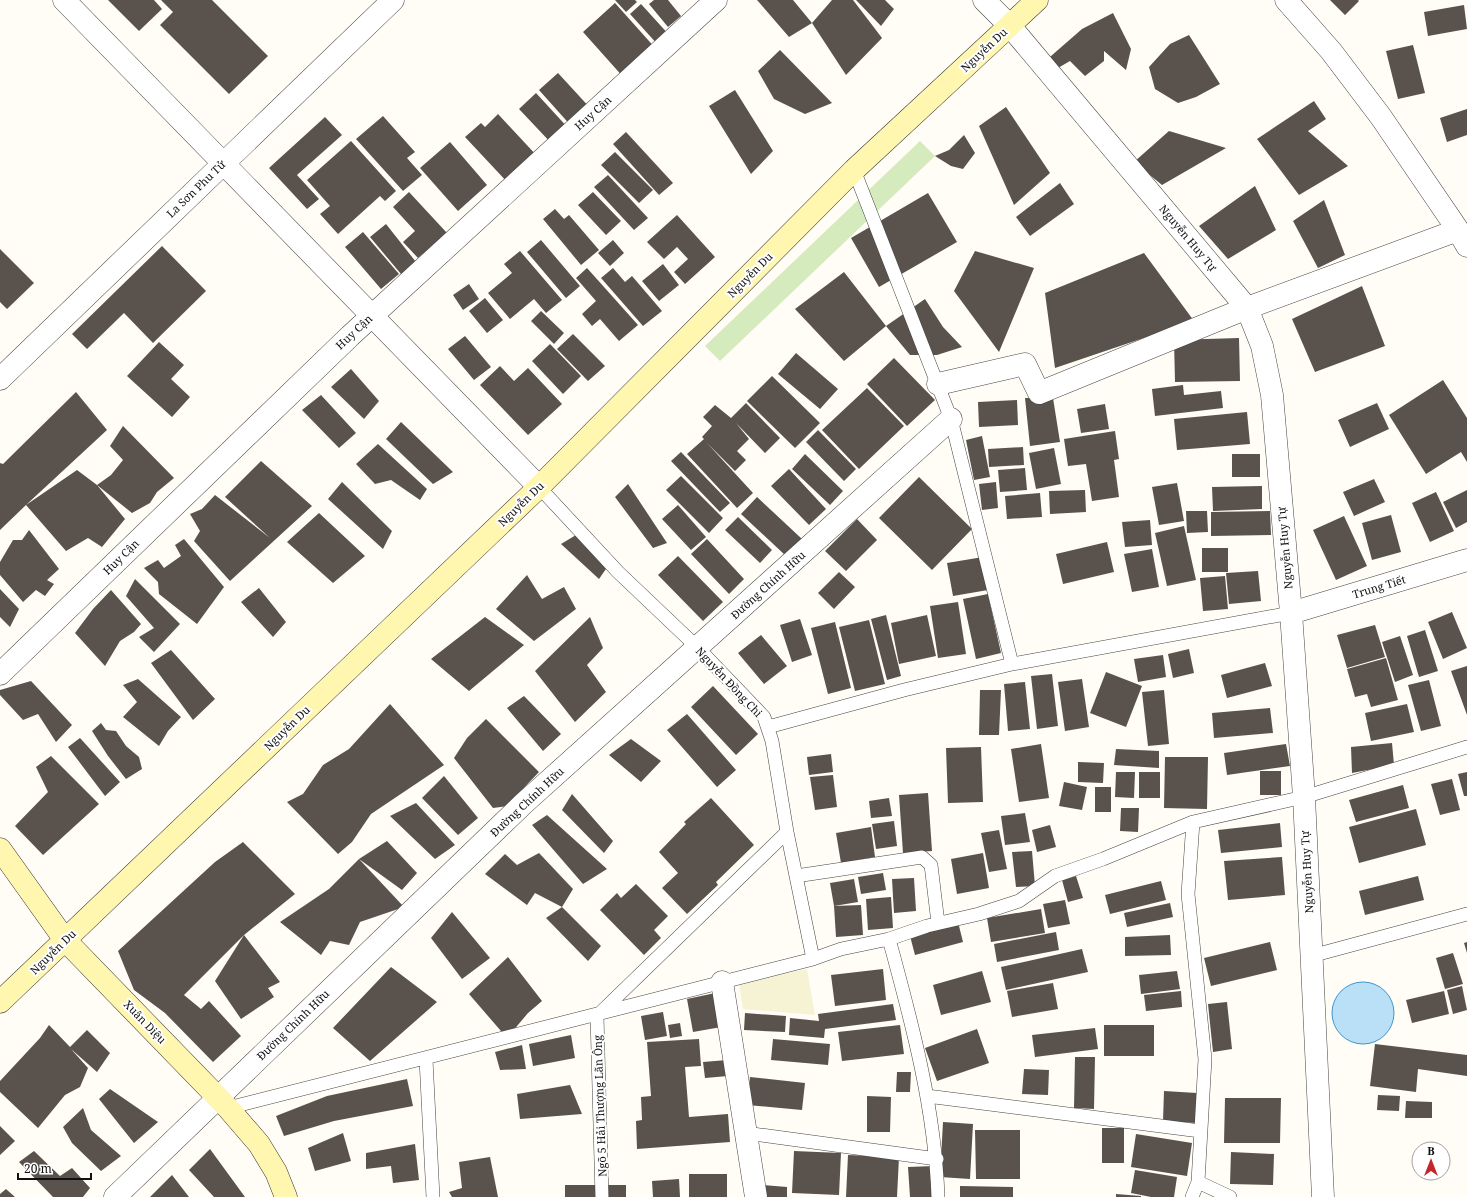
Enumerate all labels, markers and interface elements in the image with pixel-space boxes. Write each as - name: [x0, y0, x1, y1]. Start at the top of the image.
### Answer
- street label: Nguyễn Du: [957, 24, 1010, 75]
- street label: Huy Cận: [571, 92, 614, 133]
- street label: La Sơn Phu Tử: [163, 156, 229, 221]
- street label: Nguyễn Huy Tự: [1156, 201, 1221, 274]
- street label: Nguyễn Du: [724, 249, 776, 301]
- street label: Huy Cận: [332, 311, 375, 352]
- street label: Nguyễn Du: [494, 478, 547, 529]
- street label: Nguyễn Huy Tự: [1273, 506, 1296, 590]
- street label: Huy Cận: [99, 536, 142, 578]
- street label: Đường Chính Hữu: [727, 547, 808, 622]
- street label: Trung Tiết: [1350, 571, 1407, 602]
- street label: Nguyễn Đồng Chi: [693, 643, 766, 720]
- street label: Nguyễn Du: [260, 702, 313, 753]
- street label: Đường Chính Hữu: [487, 764, 567, 840]
- street label: Nguyễn Huy Tự: [1297, 830, 1316, 914]
- street label: Nguyễn Du: [26, 926, 79, 977]
- street label: Đường Chính Hữu: [253, 986, 332, 1063]
- street label: Xuân Diệu: [121, 997, 170, 1047]
- street label: Ngõ 5 Hải Thượng Lãn Ông: [590, 1035, 609, 1177]
- north arrow: [1411, 1141, 1451, 1181]
- text: B: [1427, 1143, 1435, 1158]
- scale bar: [18, 1155, 91, 1181]
- text: 20 m: [24, 1160, 52, 1177]

